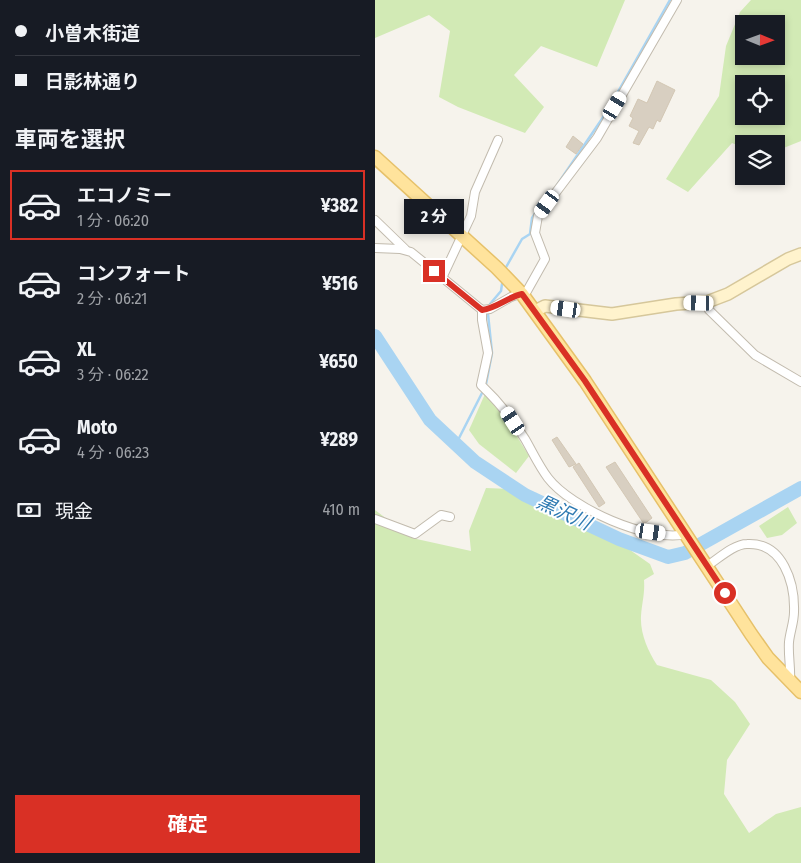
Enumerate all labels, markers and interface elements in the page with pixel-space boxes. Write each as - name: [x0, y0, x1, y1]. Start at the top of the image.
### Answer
- north arrow: [735, 15, 785, 65]
- map controls: [735, 15, 785, 185]
- text: 小曽木街道: [45, 22, 140, 45]
- text: 日影林通り: [45, 70, 140, 93]
- button: locate: [735, 75, 785, 125]
- car: [600, 89, 629, 123]
- text: 車両を選択: [15, 126, 125, 153]
- button: layers: [735, 135, 785, 185]
- icon: car: [17, 183, 62, 228]
- text: エコノミー: [77, 184, 172, 207]
- car: [532, 187, 561, 221]
- text: ¥382: [321, 194, 358, 217]
- callout: 2 分: [404, 198, 464, 234]
- text: 2 分: [421, 207, 447, 226]
- text: 1 分 · 06:20: [77, 211, 149, 230]
- route end: [423, 260, 445, 282]
- icon: car: [17, 261, 62, 306]
- text: コンフォート: [77, 262, 190, 285]
- text: ¥516: [322, 272, 358, 295]
- text: 2 分 · 06:21: [77, 289, 147, 308]
- car: [683, 295, 714, 311]
- car: [550, 299, 581, 319]
- text: XL: [77, 338, 96, 361]
- icon: car: [17, 339, 62, 384]
- text: ¥650: [319, 350, 358, 373]
- text: 3 分 · 06:22: [77, 365, 149, 384]
- car: [498, 404, 527, 438]
- text: Moto: [77, 416, 117, 439]
- icon: car: [17, 417, 62, 462]
- text: ¥289: [320, 428, 358, 451]
- text: 4 分 · 06:23: [77, 443, 149, 462]
- water label: 黒沢川: [533, 490, 596, 536]
- icon: cash: [15, 496, 43, 524]
- text: 現金: [55, 500, 93, 523]
- text: 410 m: [322, 500, 360, 519]
- car: [635, 522, 666, 542]
- route start: [714, 582, 736, 604]
- button: 確定: [15, 795, 360, 853]

